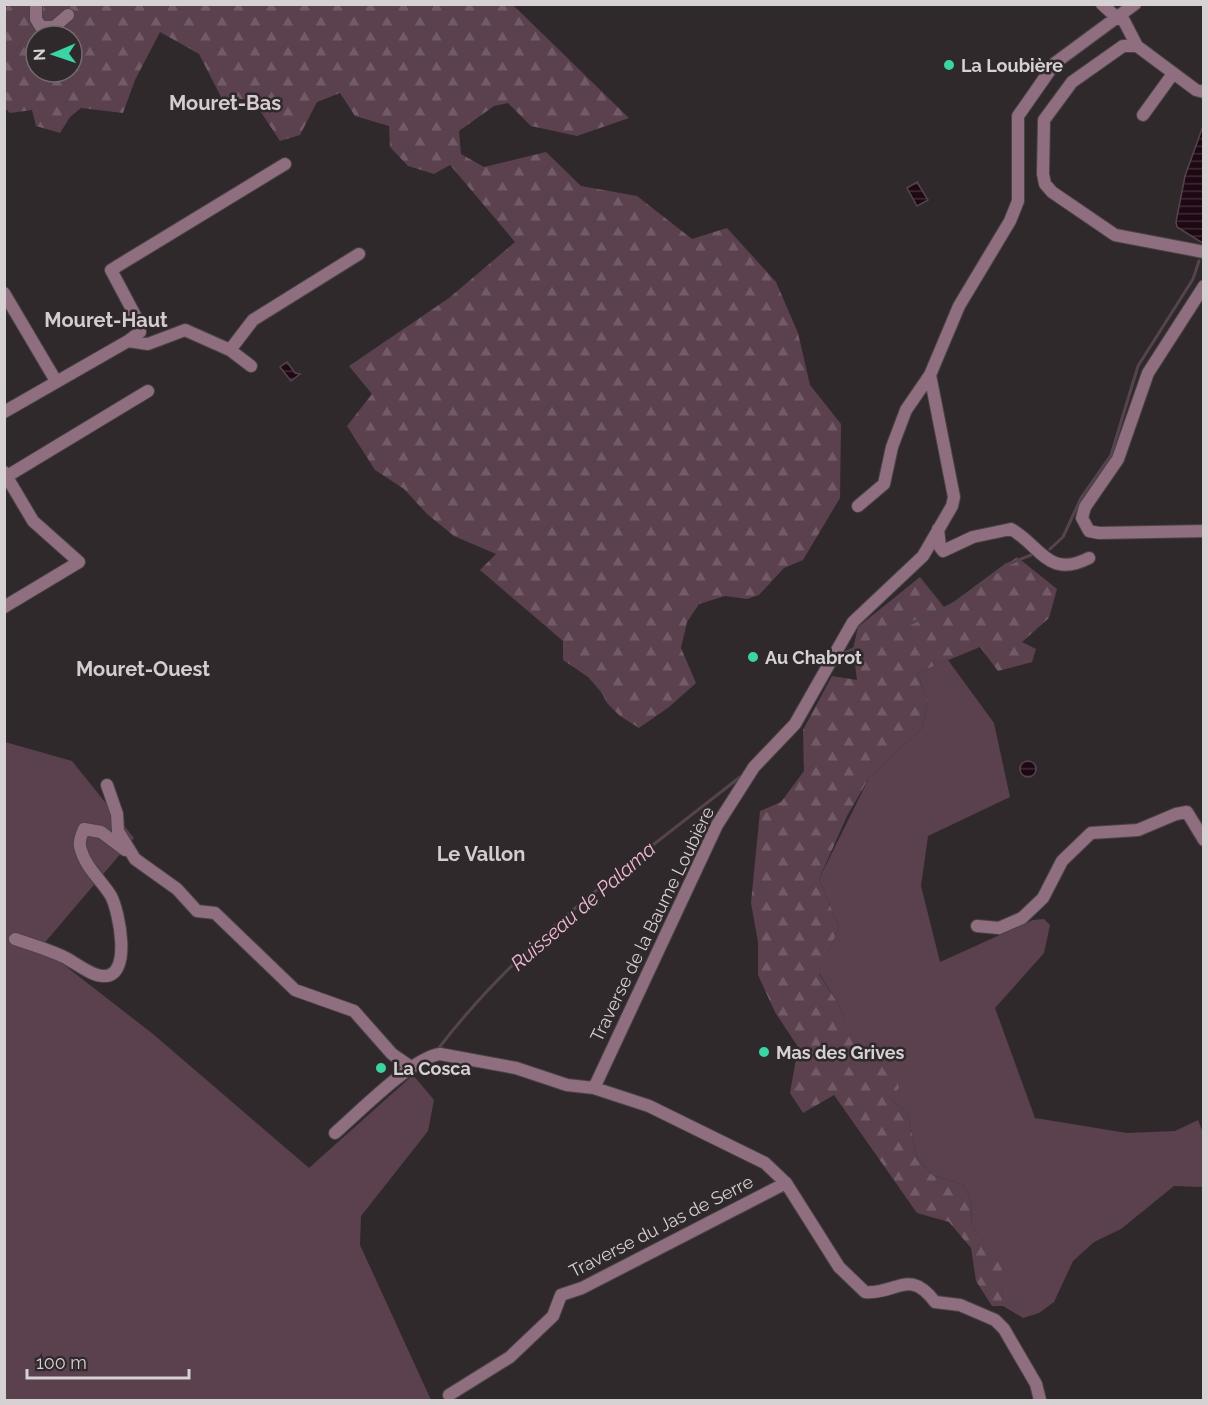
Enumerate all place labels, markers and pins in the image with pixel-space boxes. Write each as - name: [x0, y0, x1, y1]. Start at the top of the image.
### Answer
- place label: La Loubière: [961, 55, 1063, 76]
- marker: La Loubière: [942, 58, 956, 72]
- place label: Au Chabrot: [765, 647, 862, 668]
- marker: Au Chabrot: [746, 650, 760, 664]
- place label: Mas des Grives: [776, 1042, 905, 1063]
- marker: Mas des Grives: [757, 1045, 771, 1059]
- place label: La Cosca: [393, 1058, 471, 1079]
- marker: La Cosca: [374, 1061, 388, 1075]

